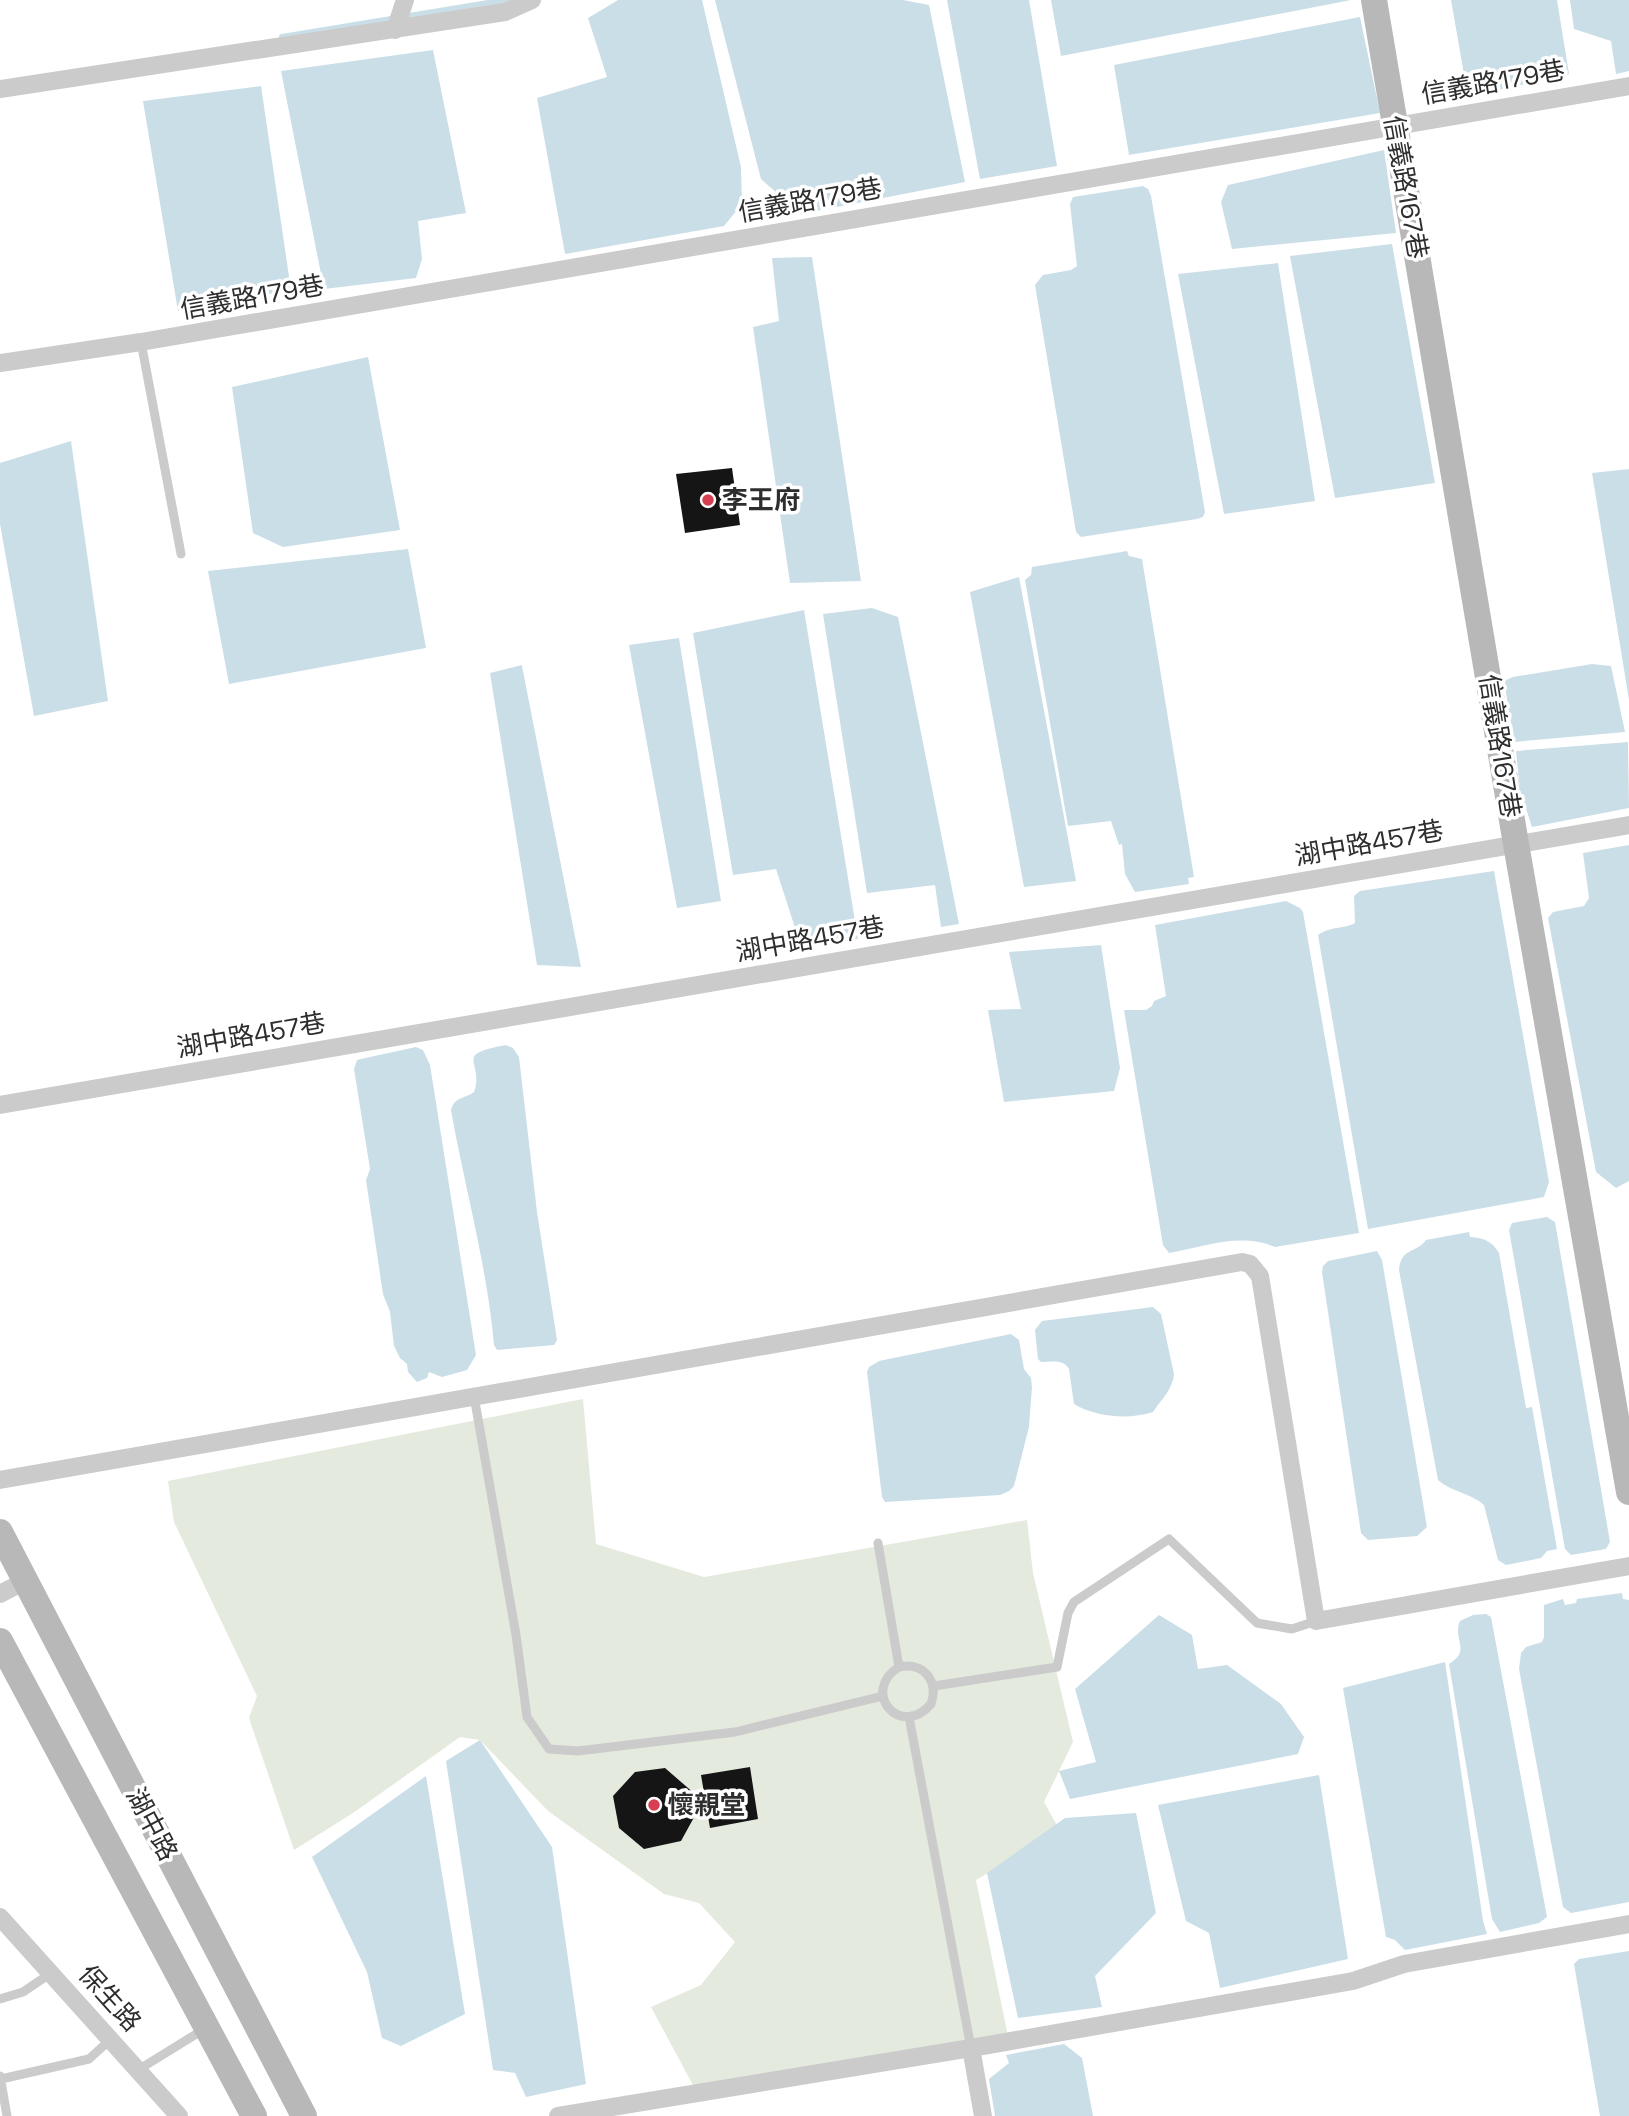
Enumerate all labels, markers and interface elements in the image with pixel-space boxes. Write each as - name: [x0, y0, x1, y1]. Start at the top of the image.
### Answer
- street label: 信義路179巷: [1418, 53, 1568, 111]
- street label: 信義路167巷: [1377, 113, 1435, 261]
- street label: 信義路179巷: [735, 171, 885, 229]
- street label: 信義路179巷: [177, 268, 327, 326]
- place label: 李王府: [722, 483, 800, 517]
- marker: 李王府: [700, 492, 716, 508]
- street label: 信義路167巷: [1472, 672, 1528, 820]
- street label: 湖中路457巷: [1292, 813, 1446, 873]
- street label: 湖中路457巷: [733, 909, 887, 969]
- street label: 湖中路457巷: [174, 1005, 328, 1065]
- street label: 湖中路: [119, 1782, 185, 1866]
- place label: 懷親堂: [668, 1788, 746, 1822]
- marker: 懷親堂: [646, 1797, 662, 1813]
- street label: 保生路: [71, 1958, 149, 2038]

